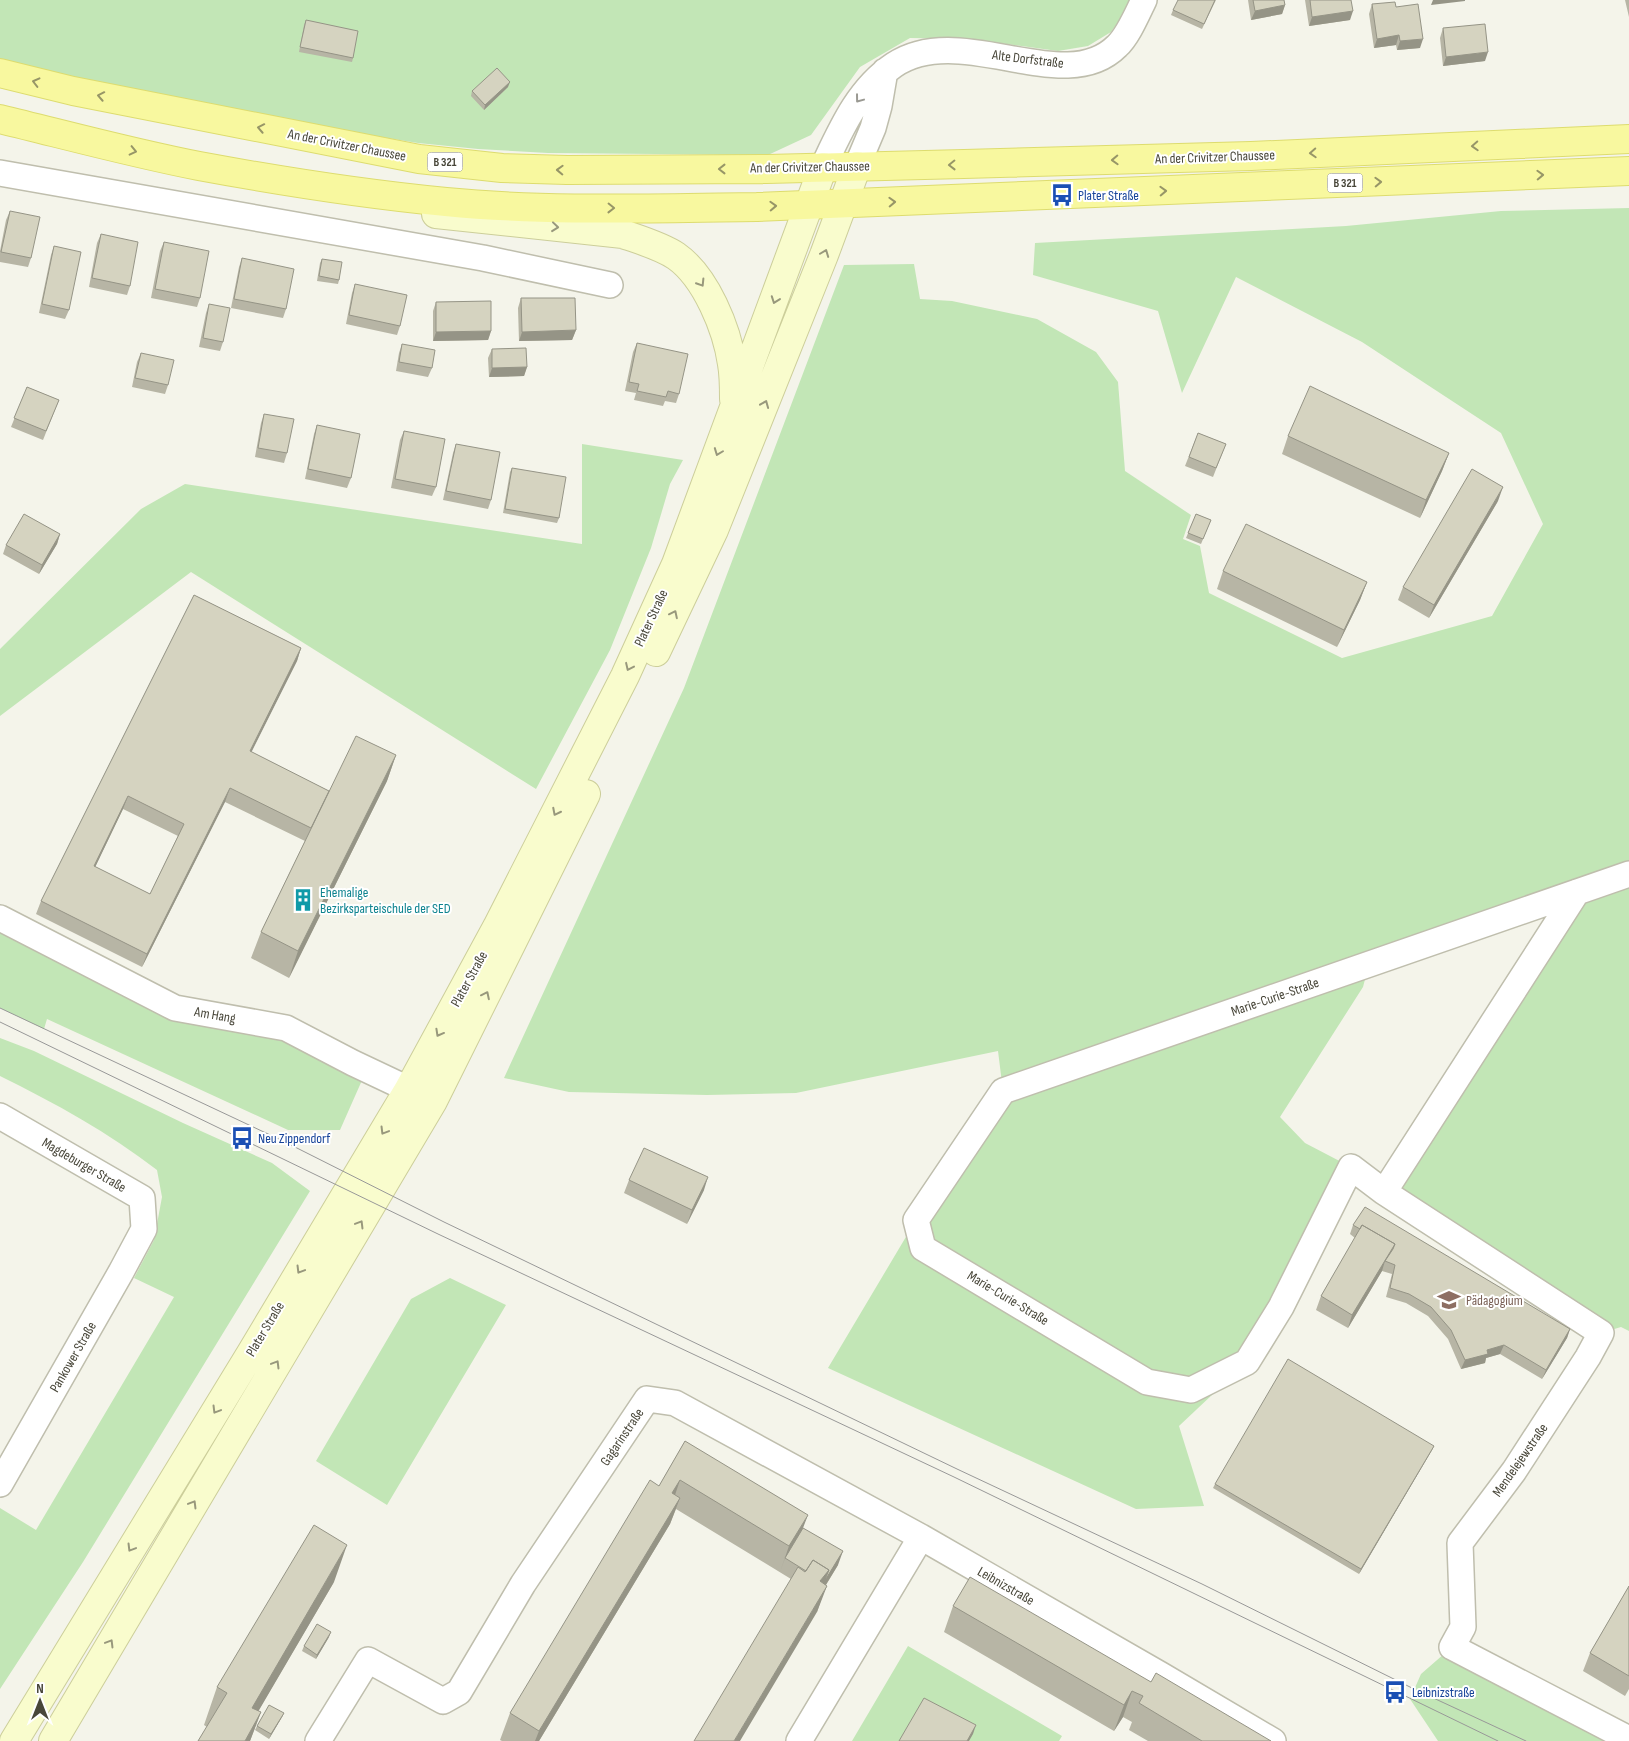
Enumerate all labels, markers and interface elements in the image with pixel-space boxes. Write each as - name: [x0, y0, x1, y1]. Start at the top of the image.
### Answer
- street label: Alte Dorfstraße: [990, 46, 1065, 72]
- one-way arrow: [32, 77, 41, 88]
- one-way arrow: [97, 92, 106, 102]
- one-way arrow: [856, 94, 865, 103]
- one-way arrow: [256, 123, 265, 133]
- street label: An der Crivitzer Chaussee: [286, 125, 407, 165]
- one-way arrow: [1471, 140, 1479, 151]
- one-way arrow: [128, 145, 137, 156]
- street label: An der Crivitzer Chaussee: [1154, 146, 1275, 168]
- one-way arrow: [1309, 148, 1316, 158]
- road number: B 321: [428, 152, 462, 172]
- one-way arrow: [1110, 155, 1118, 165]
- street label: An der Crivitzer Chaussee: [749, 157, 870, 177]
- one-way arrow: [948, 159, 956, 170]
- one-way arrow: [555, 164, 563, 175]
- one-way arrow: [718, 164, 726, 174]
- one-way arrow: [1536, 170, 1544, 180]
- road number: B 321: [1328, 174, 1362, 192]
- one-way arrow: [1374, 177, 1382, 187]
- bus stop icon: Plater Straße: [1049, 182, 1075, 208]
- one-way arrow: [1160, 186, 1167, 196]
- place label: Plater Straße: [1078, 187, 1139, 204]
- one-way arrow: [888, 196, 896, 207]
- one-way arrow: [770, 201, 778, 211]
- one-way arrow: [608, 203, 615, 213]
- one-way arrow: [552, 221, 560, 232]
- one-way arrow: [819, 249, 829, 258]
- one-way arrow: [694, 277, 704, 286]
- one-way arrow: [771, 295, 781, 303]
- one-way arrow: [758, 400, 769, 409]
- one-way arrow: [714, 447, 724, 456]
- street label: Plater Straße: [630, 587, 672, 649]
- one-way arrow: [668, 610, 679, 619]
- one-way arrow: [625, 662, 635, 671]
- one-way arrow: [552, 807, 562, 816]
- place label: Ehemalige Bezirksparteischule der SED: [320, 884, 451, 917]
- building icon: Ehemalige Bezirksparteischule der SED: [290, 887, 316, 913]
- street label: Plater Straße: [447, 948, 491, 1010]
- street label: Marie-Curie-Straße: [1229, 974, 1321, 1020]
- one-way arrow: [480, 991, 490, 1000]
- street label: Am Hang: [192, 1003, 237, 1027]
- one-way arrow: [435, 1028, 445, 1037]
- bus stop icon: Neu Zippendorf: [229, 1125, 255, 1151]
- one-way arrow: [380, 1125, 390, 1134]
- place label: Neu Zippendorf: [258, 1130, 331, 1147]
- street label: Magdeburger Straße: [39, 1134, 129, 1196]
- one-way arrow: [353, 1221, 363, 1230]
- one-way arrow: [297, 1265, 307, 1274]
- street label: Marie-Curie-Straße: [964, 1267, 1052, 1329]
- school or university icon: Pädagogium: [1436, 1287, 1462, 1313]
- place label: Pädagogium: [1466, 1292, 1523, 1309]
- street label: Plater Straße: [242, 1299, 288, 1359]
- street label: Pankower Straße: [46, 1319, 100, 1395]
- one-way arrow: [270, 1360, 280, 1369]
- one-way arrow: [213, 1404, 223, 1413]
- street label: Gagarinstraße: [597, 1405, 647, 1469]
- street label: Mendelejewstraße: [1488, 1420, 1552, 1500]
- one-way arrow: [187, 1500, 197, 1509]
- one-way arrow: [128, 1543, 138, 1552]
- street label: Leibnizstraße: [975, 1563, 1037, 1609]
- one-way arrow: [104, 1640, 114, 1649]
- north arrow: [15, 1676, 65, 1726]
- bus stop icon: Leibnizstraße: [1382, 1679, 1408, 1705]
- text: N: [36, 1680, 44, 1697]
- place label: Leibnizstraße: [1412, 1684, 1475, 1701]

